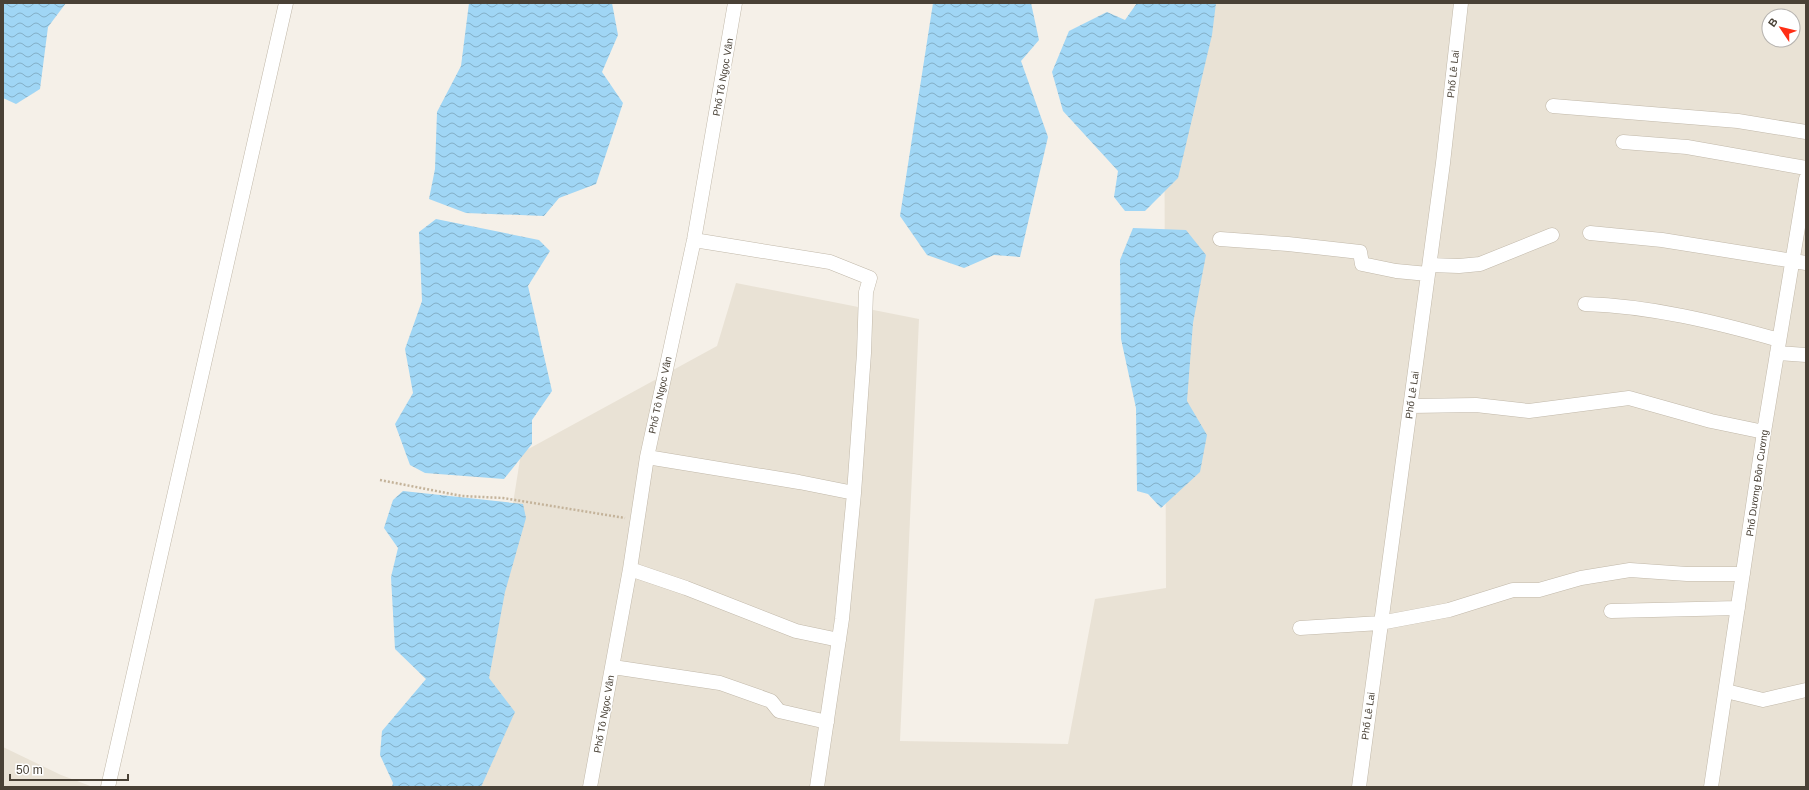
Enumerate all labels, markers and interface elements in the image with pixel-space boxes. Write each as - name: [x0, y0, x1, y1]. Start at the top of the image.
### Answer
- north arrow: [1761, 8, 1801, 48]
- text: B: [1766, 16, 1780, 29]
- street label: Phố Tô Ngọc Vân: [711, 37, 735, 117]
- street label: Phố Lê Lai: [1445, 50, 1461, 98]
- street label: Phố Tô Ngọc Vân: [646, 355, 674, 435]
- street label: Phố Lê Lai: [1403, 371, 1421, 419]
- street label: Phố Dương Đôn Cương: [1744, 429, 1770, 537]
- street label: Phố Tô Ngọc Vân: [592, 674, 616, 754]
- street label: Phố Lê Lai: [1359, 692, 1377, 740]
- scale bar: [10, 756, 128, 782]
- text: 50 m: [16, 763, 43, 777]

